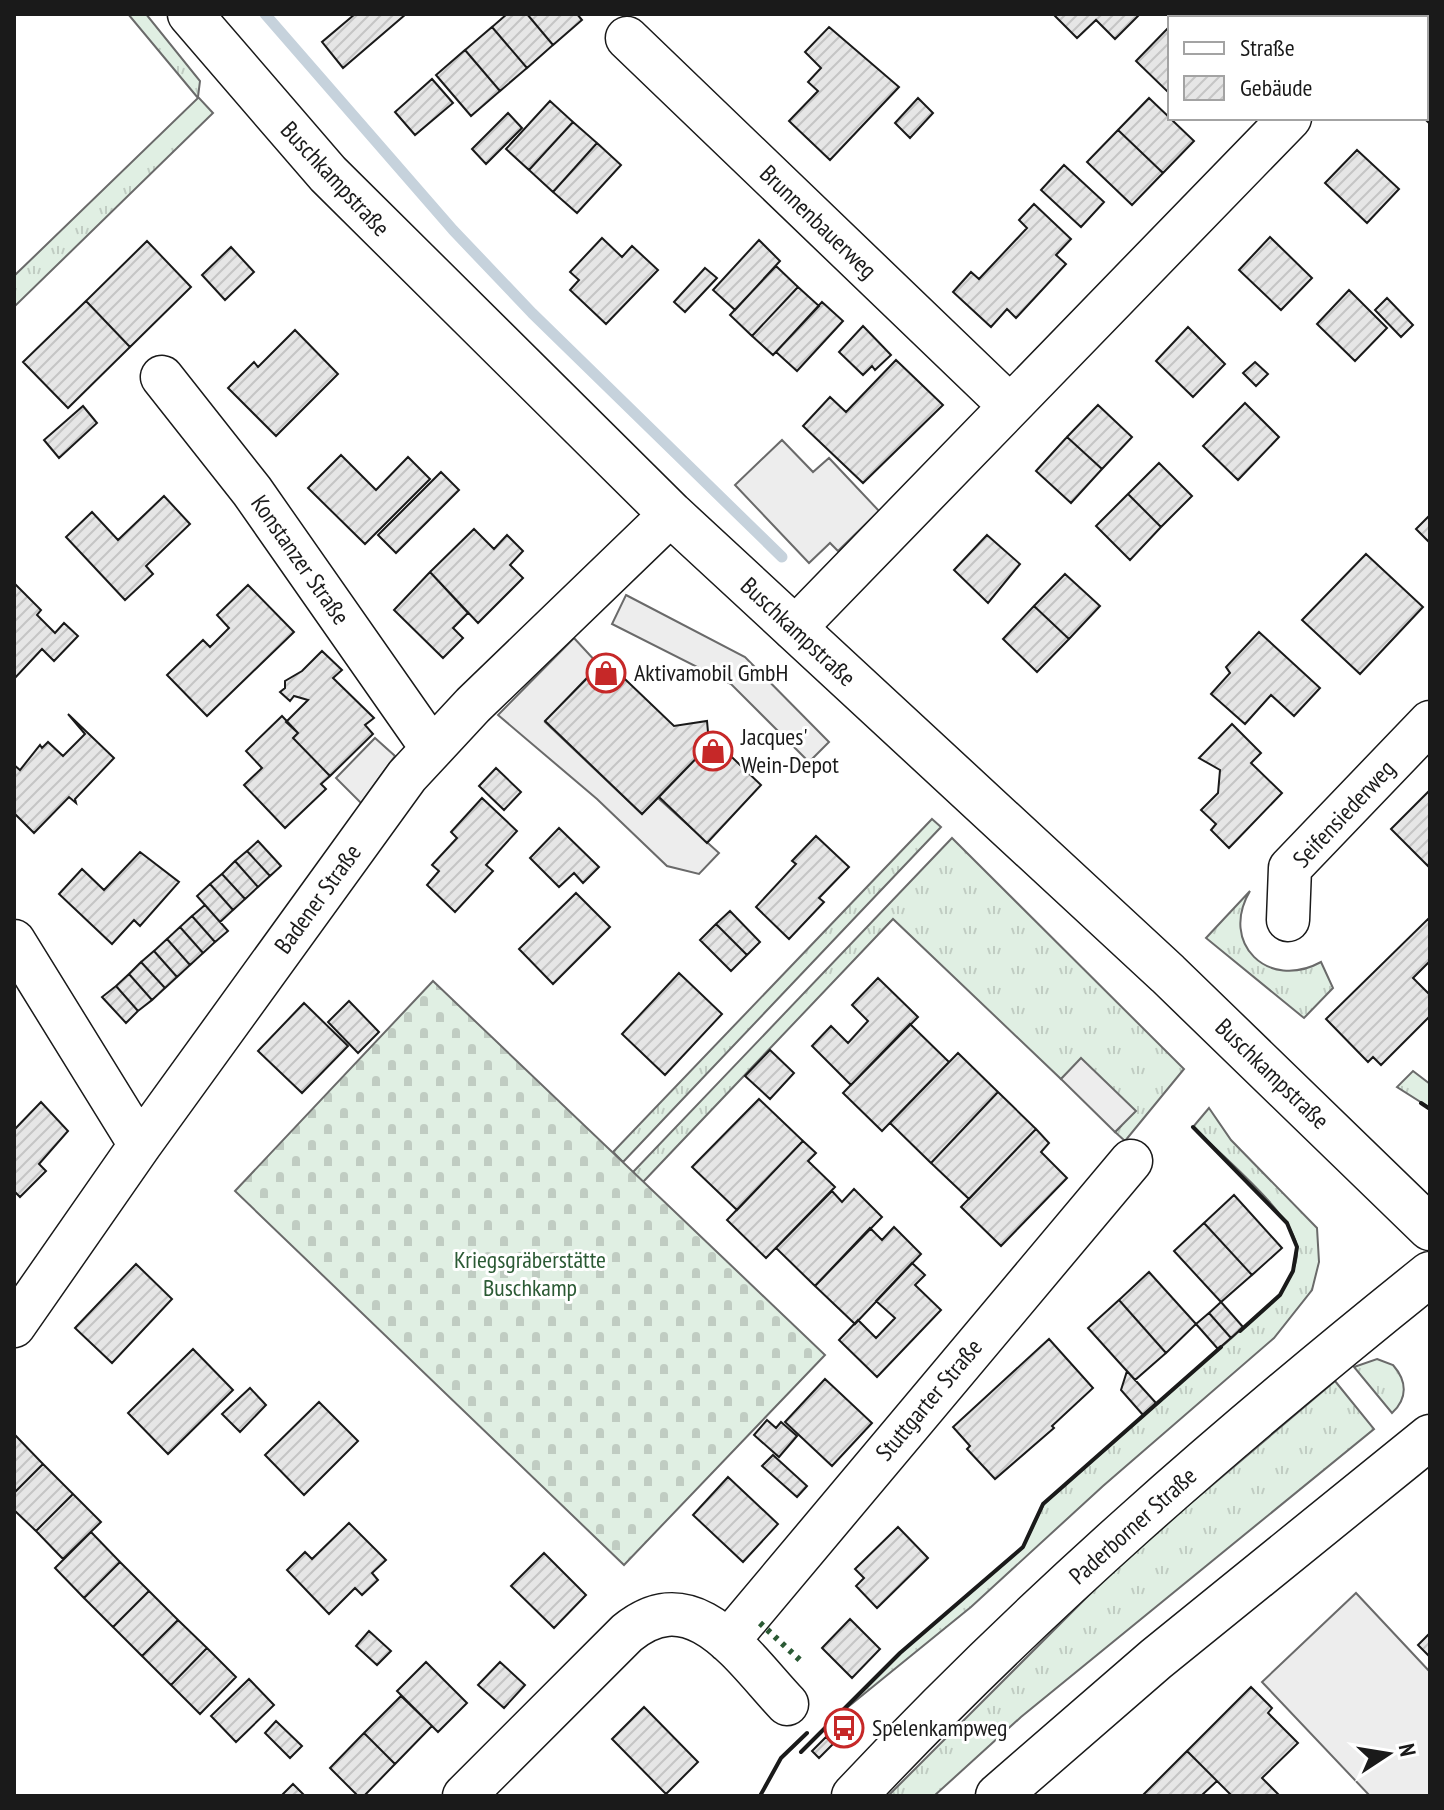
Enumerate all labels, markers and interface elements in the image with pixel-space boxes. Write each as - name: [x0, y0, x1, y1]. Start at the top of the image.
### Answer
- legend: [1168, 16, 1428, 120]
- text: Straße: [1240, 32, 1295, 63]
- text: Gebäude: [1240, 72, 1312, 103]
- street label: Buschkampstraße: [274, 115, 397, 243]
- street label: Brunnenbauerweg: [753, 158, 883, 285]
- street label: Konstanzer Straße: [244, 489, 356, 631]
- street label: Buschkampstraße: [734, 570, 862, 693]
- shop icon: Aktivamobil GmbH: [585, 652, 627, 694]
- place label: Aktivamobil GmbH: [634, 657, 788, 688]
- place label: Jacques' Wein-Depot: [740, 721, 839, 780]
- shop icon: Jacques' Wein-Depot: [692, 730, 734, 772]
- street label: Seifensiederweg: [1286, 753, 1401, 874]
- street label: Badener Straße: [267, 838, 368, 960]
- street label: Buschkampstraße: [1209, 1012, 1336, 1136]
- park label: Kriegsgräberstätte Buschkamp: [454, 1244, 606, 1303]
- street label: Stuttgarter Straße: [869, 1332, 989, 1467]
- street label: Paderborner Straße: [1063, 1460, 1203, 1591]
- bus stop icon: Spelenkampweg: [823, 1707, 865, 1749]
- place label: Spelenkampweg: [872, 1712, 1007, 1743]
- north arrow: [1348, 1714, 1428, 1794]
- text: N: [1393, 1741, 1422, 1759]

